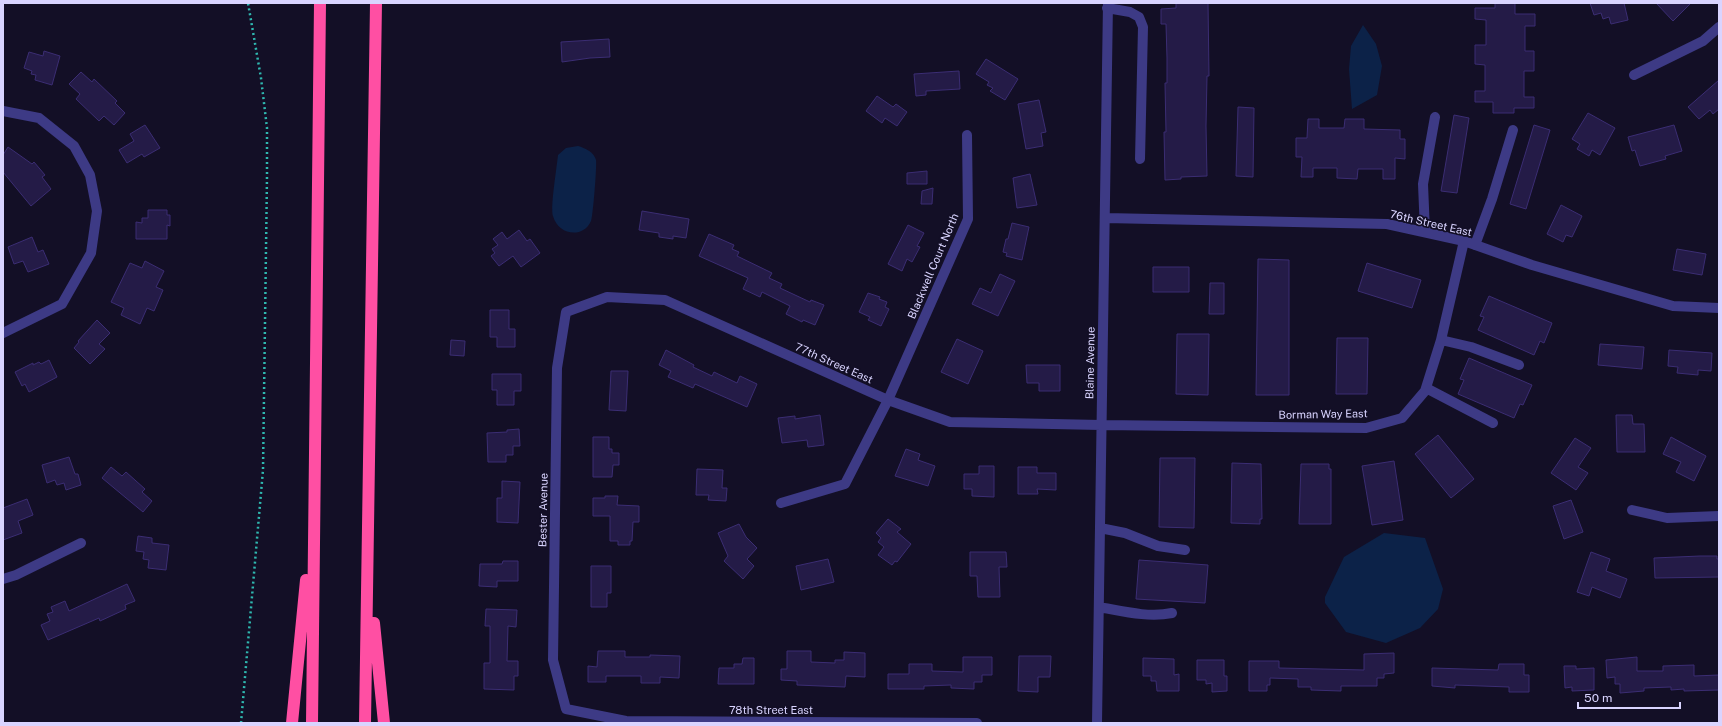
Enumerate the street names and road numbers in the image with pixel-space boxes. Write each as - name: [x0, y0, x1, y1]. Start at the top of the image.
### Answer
- street label: 76th Street East: [1389, 208, 1473, 238]
- street label: Blackwell Court North: [905, 211, 961, 321]
- street label: Blaine Avenue: [1083, 327, 1097, 399]
- street label: 77th Street East: [793, 340, 875, 386]
- street label: Borman Way East: [1278, 407, 1368, 421]
- street label: Bester Avenue: [536, 473, 550, 547]
- street label: 78th Street East: [729, 704, 813, 716]

